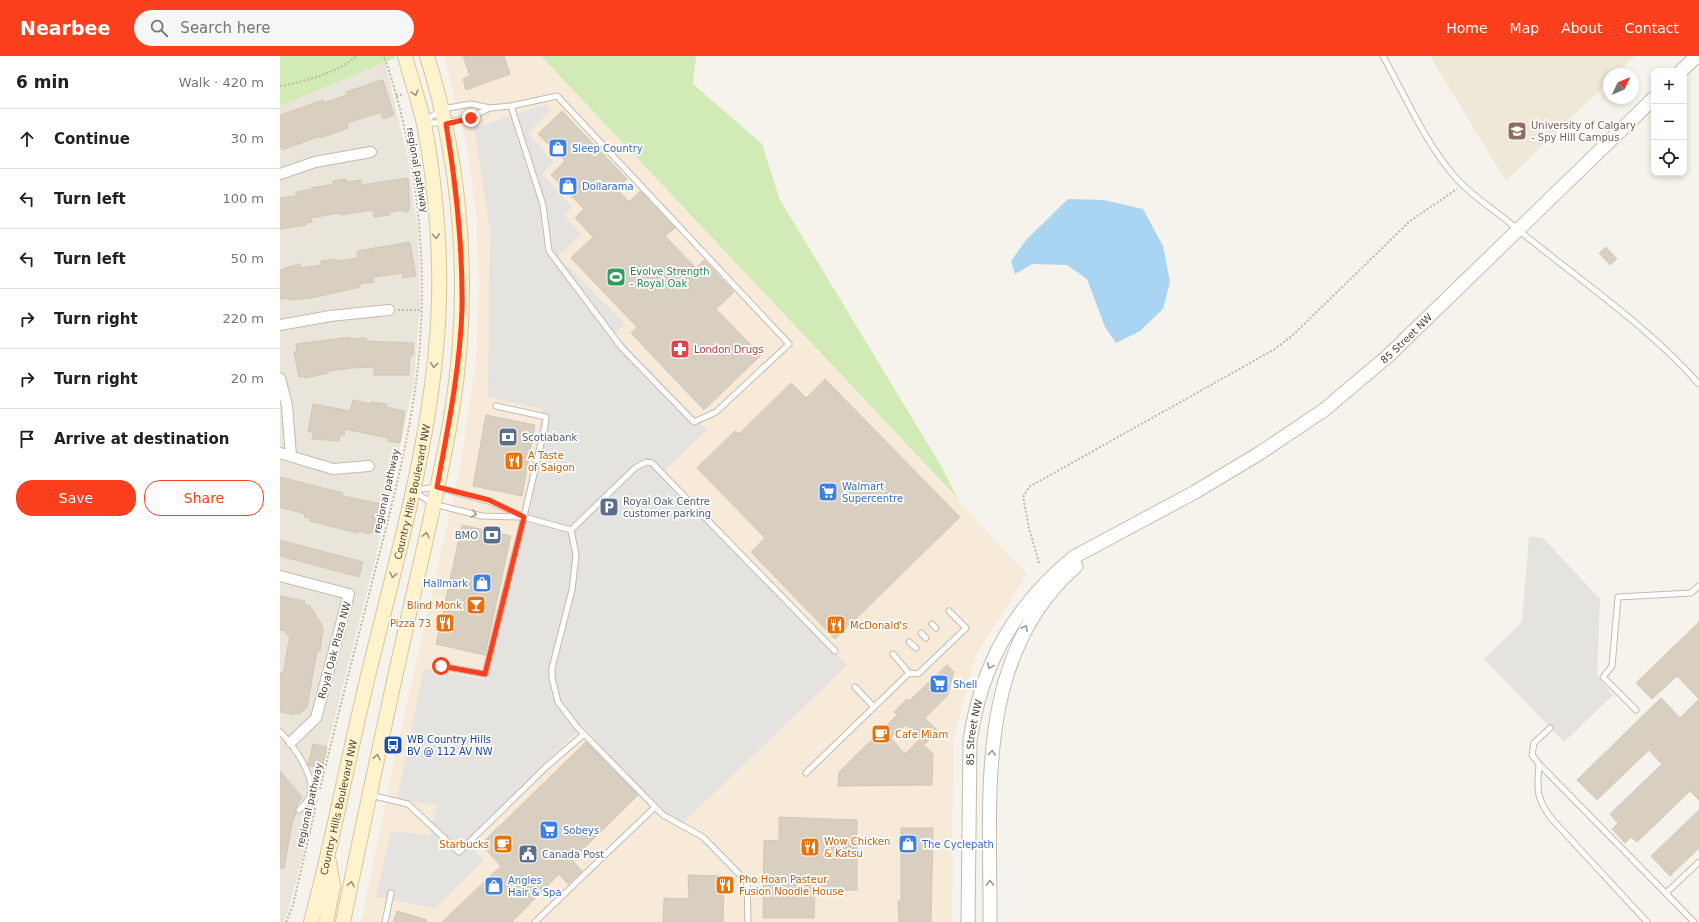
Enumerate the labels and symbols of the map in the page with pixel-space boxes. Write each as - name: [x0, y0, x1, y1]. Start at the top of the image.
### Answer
- north arrow: [1603, 68, 1639, 104]
- one-way arrow: [410, 90, 419, 97]
- route end: [462, 109, 480, 127]
- school or university icon: University of Calgary - Spy Hill Campus: [1506, 120, 1528, 142]
- place label: University of Calgary - Spy Hill Campus: [1531, 120, 1636, 143]
- street label: regional pathway: [405, 126, 430, 214]
- shop icon: Sleep Country: [547, 137, 569, 159]
- place label: Sleep Country: [572, 143, 643, 154]
- shop icon: Dollarama: [557, 175, 579, 197]
- place label: Dollarama: [582, 181, 634, 192]
- one-way arrow: [432, 233, 441, 239]
- sports icon: Evolve Strength - Royal Oak: [605, 266, 627, 288]
- place label: Evolve Strength - Royal Oak: [630, 266, 710, 289]
- street label: 85 Street NW: [1379, 311, 1434, 366]
- pharmacy icon: London Drugs: [669, 338, 691, 360]
- place label: London Drugs: [694, 344, 764, 355]
- one-way arrow: [430, 362, 439, 368]
- street label: Country Hills Boulevard NW: [392, 423, 432, 561]
- bank icon: Scotiabank: [497, 426, 519, 448]
- place label: Scotiabank: [522, 432, 578, 443]
- street label: regional pathway: [371, 448, 402, 535]
- restaurant icon: A Taste of Saigon: [503, 450, 525, 472]
- place label: A Taste of Saigon: [528, 450, 575, 473]
- supermarket icon: Walmart Supercentre: [817, 481, 839, 503]
- place label: Walmart Supercentre: [842, 481, 903, 504]
- parking icon: Royal Oak Centre customer parking: [598, 496, 620, 518]
- place label: Royal Oak Centre customer parking: [623, 496, 711, 519]
- one-way arrow: [471, 509, 478, 518]
- bank icon: BMO: [481, 524, 503, 546]
- place label: BMO: [455, 530, 478, 541]
- one-way arrow: [422, 531, 430, 538]
- one-way arrow: [389, 572, 397, 578]
- shop icon: Hallmark: [471, 572, 493, 594]
- place label: Hallmark: [423, 578, 468, 589]
- bar icon: Blind Monk: [465, 594, 487, 616]
- street label: Royal Oak Plaza NW: [316, 600, 353, 700]
- place label: Blind Monk: [407, 600, 462, 611]
- restaurant icon: Pizza 73: [434, 612, 456, 634]
- restaurant icon: McDonald's: [825, 614, 847, 636]
- place label: Pizza 73: [390, 618, 431, 629]
- place label: McDonald's: [850, 620, 908, 631]
- one-way arrow: [1021, 625, 1028, 633]
- route start: [432, 657, 450, 675]
- one-way arrow: [987, 663, 995, 670]
- supermarket icon: Shell: [928, 673, 950, 695]
- place label: Shell: [953, 679, 977, 690]
- street label: 85 Street NW: [965, 698, 985, 766]
- cafe icon: Cafe Miam: [870, 723, 892, 745]
- place label: Cafe Miam: [895, 729, 948, 740]
- bus stop icon: WB Country Hills BV @ 112 AV NW: [382, 734, 404, 756]
- place label: WB Country Hills BV @ 112 AV NW: [407, 734, 493, 757]
- street label: Country Hills Boulevard NW: [318, 738, 359, 876]
- one-way arrow: [988, 750, 997, 756]
- one-way arrow: [373, 754, 381, 760]
- street label: regional pathway: [294, 762, 325, 849]
- supermarket icon: Sobeys: [538, 819, 560, 841]
- place label: Sobeys: [563, 825, 599, 836]
- cafe icon: Starbucks: [492, 833, 514, 855]
- shop icon: The Cyclepath: [897, 833, 919, 855]
- restaurant icon: Wow Chicken & Katsu: [799, 836, 821, 858]
- place label: Wow Chicken & Katsu: [824, 836, 890, 859]
- place label: Starbucks: [439, 839, 489, 850]
- place label: The Cyclepath: [921, 839, 994, 850]
- public building icon: Canada Post: [517, 843, 539, 865]
- place label: Canada Post: [542, 849, 604, 860]
- restaurant icon: Pho Hoan Pasteur Fusion Noodle House: [714, 874, 736, 896]
- place label: Pho Hoan Pasteur Fusion Noodle House: [739, 874, 844, 897]
- shop icon: Angles Hair & Spa: [483, 875, 505, 897]
- place label: Angles Hair & Spa: [508, 875, 562, 898]
- one-way arrow: [986, 880, 994, 886]
- one-way arrow: [346, 881, 355, 887]

